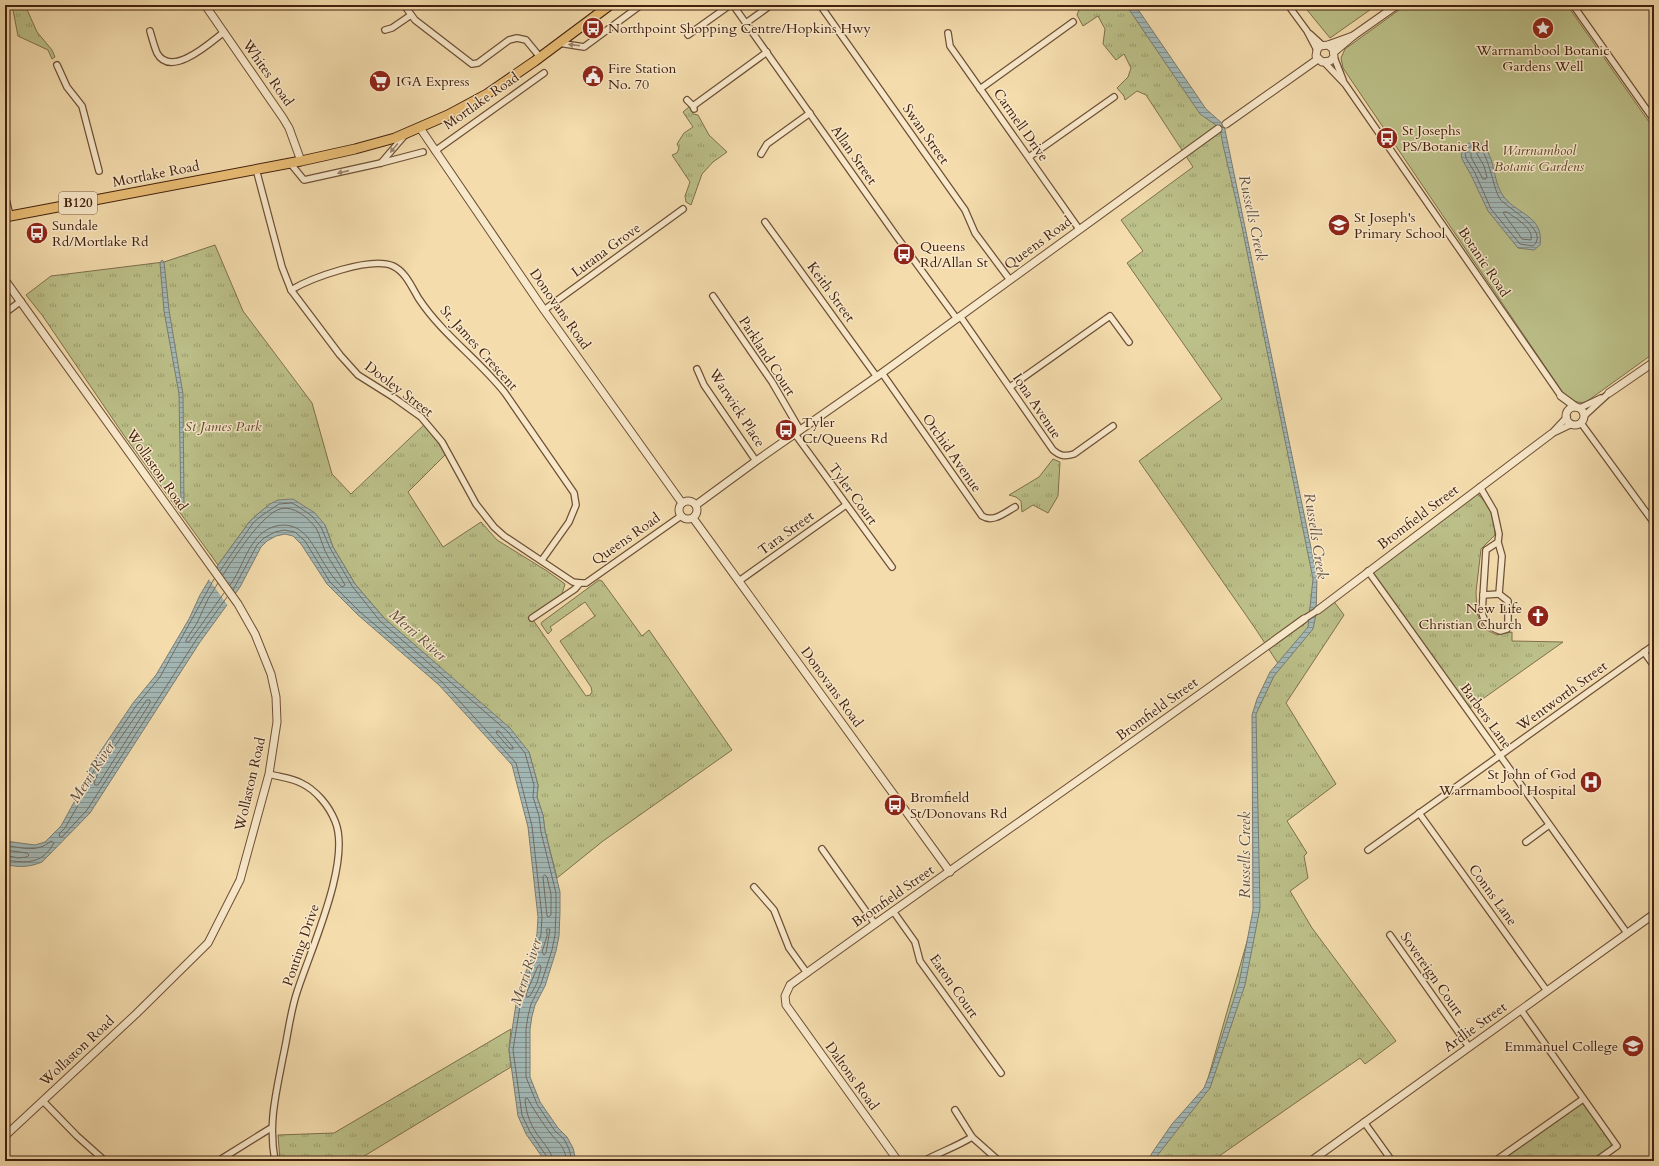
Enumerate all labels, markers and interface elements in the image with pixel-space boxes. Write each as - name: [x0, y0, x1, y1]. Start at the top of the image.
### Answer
- bus stop icon: Northpoint Shopping Centre/Hopkins Hwy: [580, 15, 606, 41]
- place icon: Warrnambool Botanic Gardens Well: [1530, 15, 1556, 41]
- place label: Northpoint Shopping Centre/Hopkins Hwy: [608, 19, 871, 38]
- street label: Whites Road: [238, 35, 298, 110]
- place label: Warrnambool Botanic Gardens Well: [1475, 41, 1610, 76]
- one-way arrow: [568, 42, 580, 48]
- place label: Fire Station No. 70: [608, 59, 677, 94]
- public building icon: Fire Station No. 70: [580, 63, 606, 89]
- supermarket icon: IGA Express: [367, 68, 393, 94]
- street label: Mortlake Road: [439, 68, 523, 134]
- place label: IGA Express: [396, 72, 470, 91]
- street label: Carmell Drive: [989, 85, 1053, 165]
- street label: Swan Street: [898, 100, 954, 168]
- street label: Allan Street: [827, 121, 882, 189]
- place label: St Josephs PS/Botanic Rd: [1402, 121, 1489, 156]
- bus stop icon: St Josephs PS/Botanic Rd: [1374, 125, 1400, 151]
- park label: Warrnambool Botanic Gardens: [1494, 141, 1584, 176]
- one-way arrow: [389, 143, 398, 154]
- street label: Mortlake Road: [111, 156, 202, 192]
- one-way arrow: [337, 169, 349, 175]
- water label: Russells Creek: [1234, 173, 1272, 263]
- road number: B120: [59, 192, 97, 214]
- place label: St Joseph's Primary School: [1354, 208, 1446, 243]
- street label: Queens Road: [1000, 212, 1076, 274]
- school or university icon: St Joseph's Primary School: [1326, 212, 1352, 238]
- place label: Sundale Rd/Mortlake Rd: [52, 216, 149, 251]
- street label: Lutana Grove: [567, 218, 645, 282]
- bus stop icon: Sundale Rd/Mortlake Rd: [24, 220, 50, 246]
- street label: Botanic Road: [1454, 223, 1515, 301]
- place label: Queens Rd/Allan St: [920, 237, 989, 272]
- bus stop icon: Queens Rd/Allan St: [891, 241, 917, 267]
- street label: Keith Street: [803, 258, 860, 326]
- street label: Donovans Road: [525, 265, 595, 354]
- street label: St. James Crescent: [436, 301, 523, 395]
- street label: Parkland Court: [734, 313, 800, 400]
- street label: Dooley Street: [361, 357, 438, 421]
- street label: Warwick Place: [704, 364, 769, 451]
- street label: Iona Avenue: [1008, 369, 1066, 443]
- street label: Orchid Avenue: [918, 410, 986, 496]
- place label: Tyler Ct/Queens Rd: [802, 413, 888, 448]
- park label: St James Park: [184, 417, 262, 436]
- bus stop icon: Tyler Ct/Queens Rd: [773, 417, 799, 443]
- street label: Wollaston Road: [121, 425, 192, 515]
- street label: Tyler Court: [824, 459, 882, 529]
- street label: Bromfield Street: [1374, 480, 1463, 554]
- water label: Russells Creek: [1299, 491, 1333, 581]
- street label: Tara Street: [754, 506, 818, 560]
- street label: Queens Road: [588, 508, 665, 570]
- place label: New Life Christian Church: [1419, 599, 1522, 634]
- church icon: New Life Christian Church: [1525, 603, 1551, 629]
- water label: Merri River: [385, 604, 452, 666]
- street label: Donovans Road: [796, 643, 868, 731]
- street label: Wentworth Street: [1512, 656, 1612, 736]
- street label: Bromfield Street: [1112, 673, 1202, 745]
- street label: Barbers Lane: [1456, 679, 1516, 753]
- street label: Wollaston Road: [230, 735, 270, 834]
- water label: Merri River: [65, 736, 120, 807]
- place label: St John of God Warrnambool Hospital: [1438, 765, 1577, 800]
- hospital icon: St John of God Warrnambool Hospital: [1578, 769, 1604, 795]
- place label: Bromfield St/Donovans Rd: [910, 788, 1008, 823]
- bus stop icon: Bromfield St/Donovans Rd: [882, 792, 908, 818]
- water label: Russells Creek: [1235, 811, 1255, 899]
- street label: Bromfield Street: [848, 860, 939, 932]
- street label: Conns Lane: [1464, 861, 1522, 929]
- street label: Ponting Drive: [278, 901, 324, 989]
- street label: Sovereign Court: [1396, 928, 1468, 1020]
- water label: Merri River: [506, 935, 547, 1008]
- street label: Eaton Court: [925, 950, 983, 1022]
- street label: Ardlie Street: [1440, 997, 1511, 1056]
- street label: Wollaston Road: [35, 1011, 119, 1091]
- school or university icon: Emmanuel College: [1620, 1033, 1646, 1059]
- place label: Emmanuel College: [1504, 1037, 1618, 1056]
- street label: Daltons Road: [821, 1038, 884, 1114]

